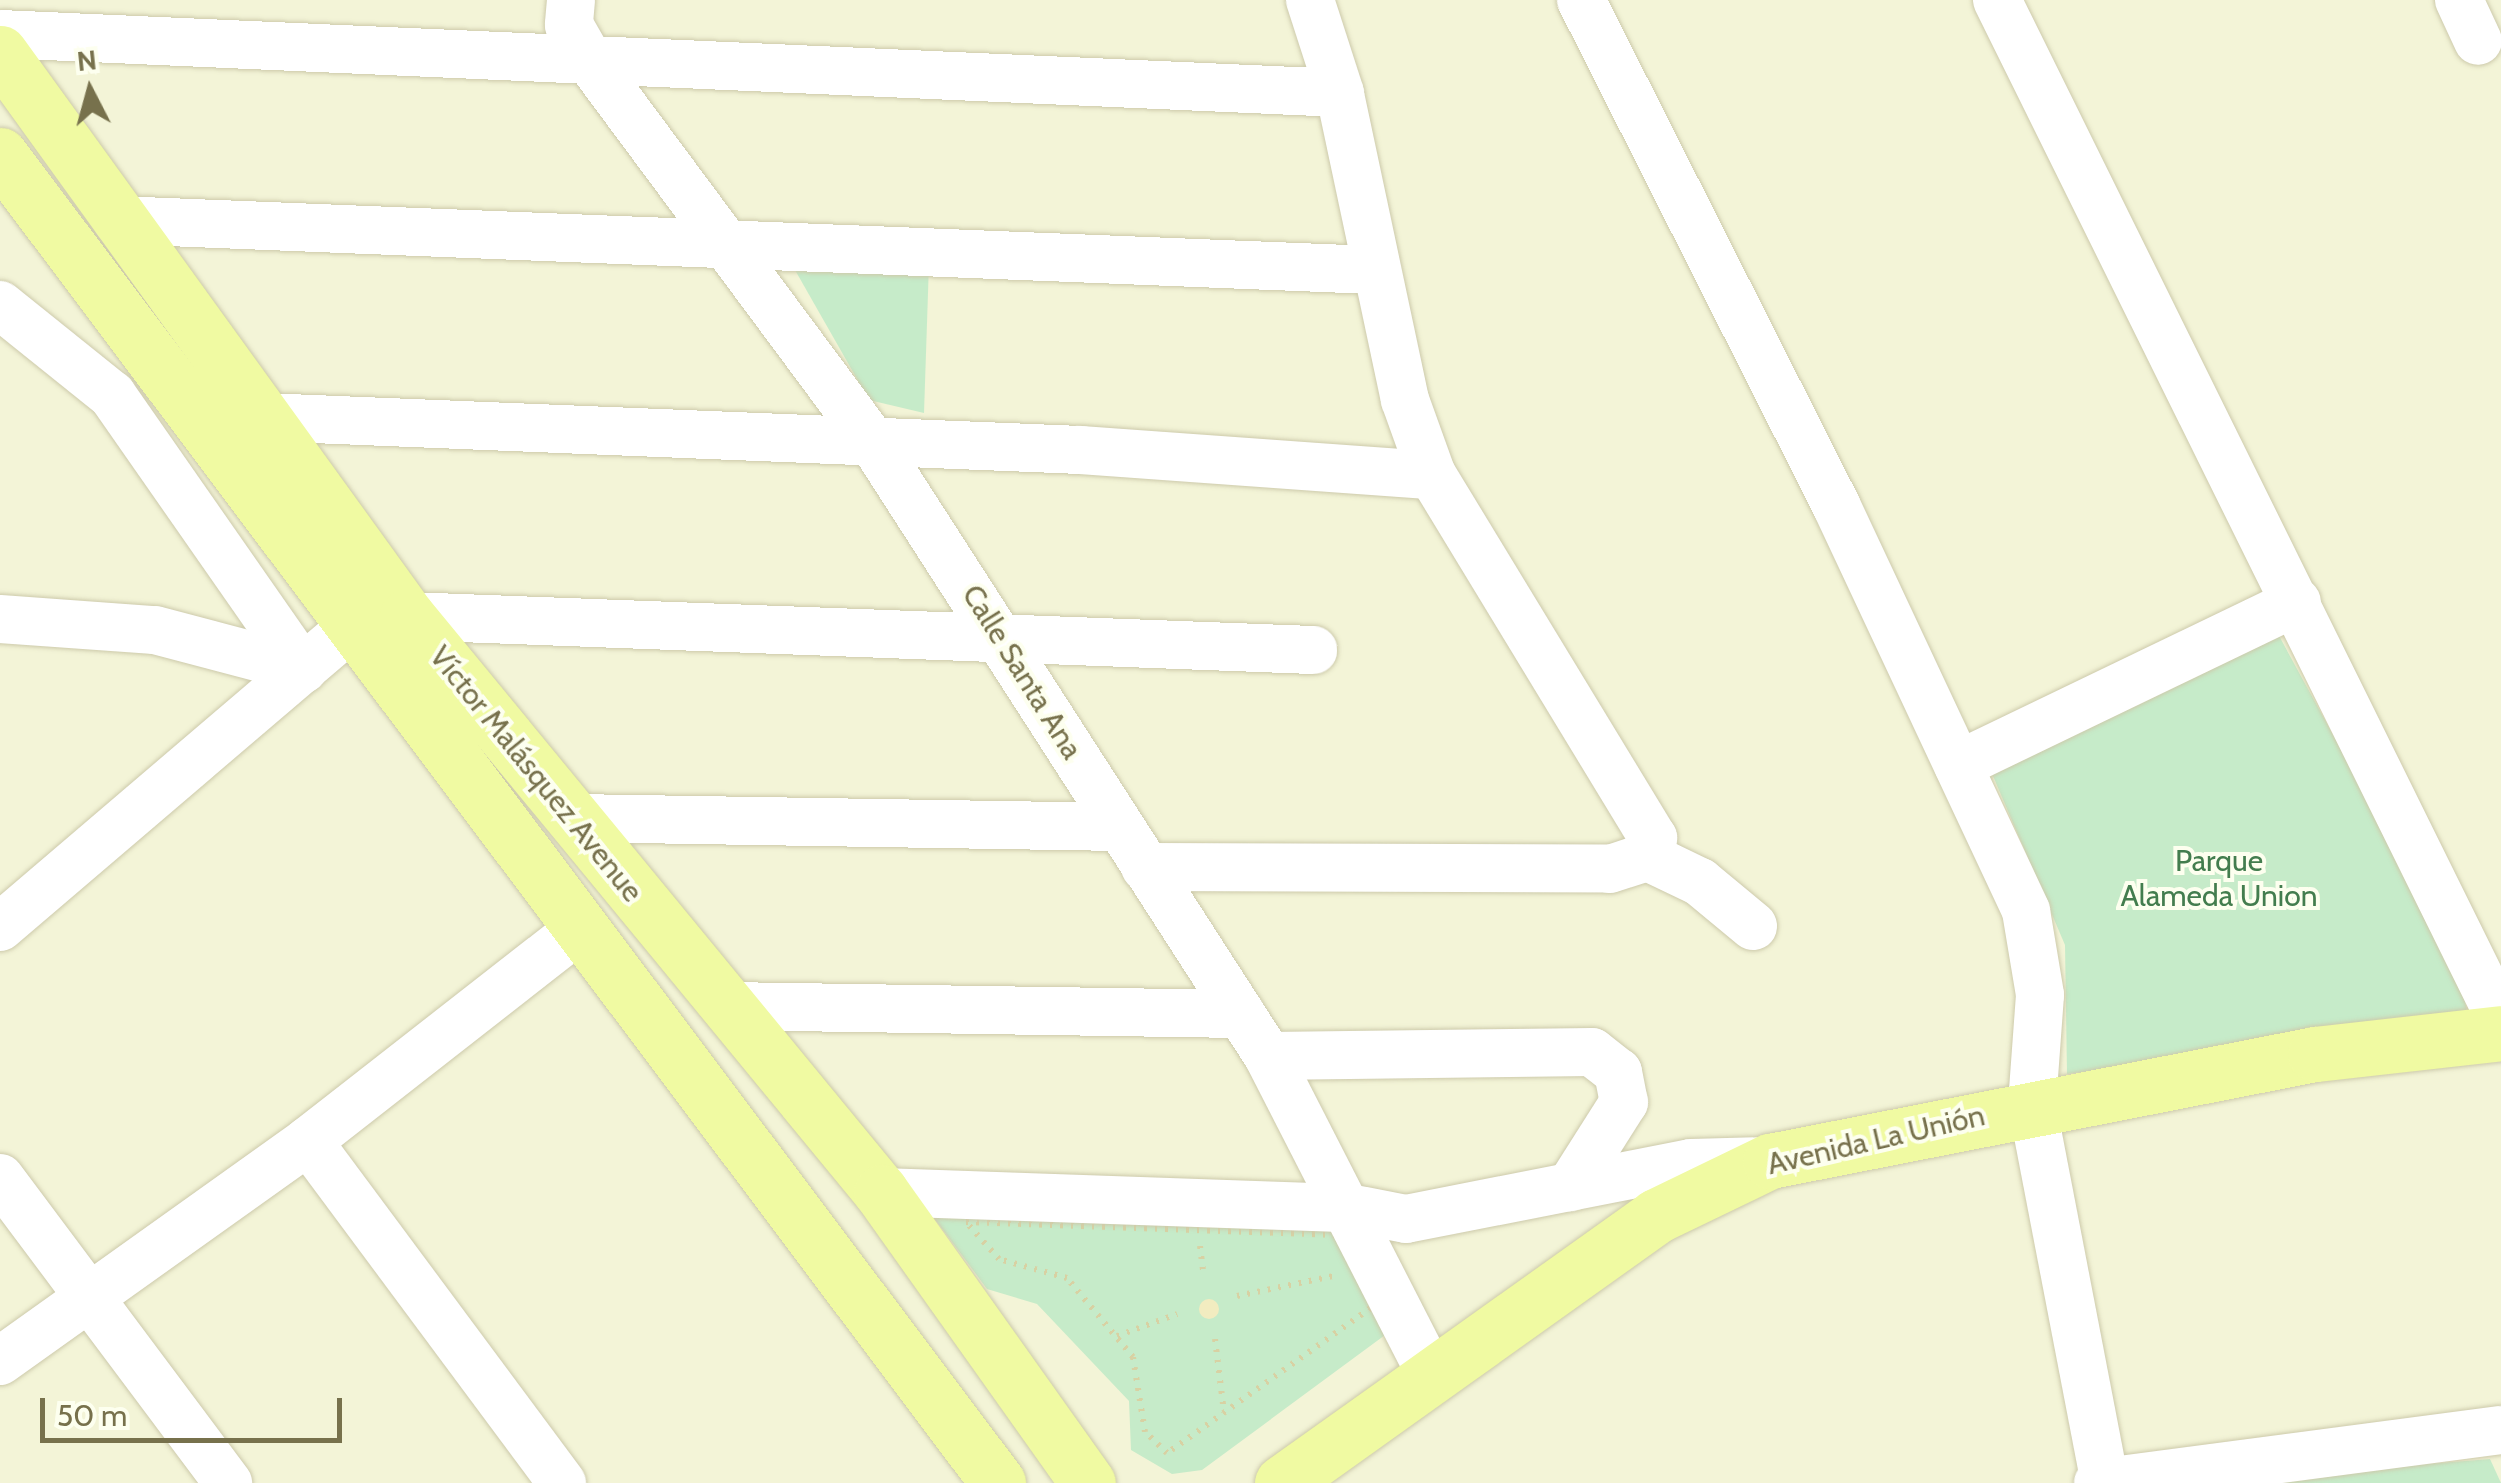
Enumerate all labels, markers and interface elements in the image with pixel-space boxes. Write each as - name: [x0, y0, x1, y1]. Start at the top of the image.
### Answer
- north arrow: [40, 40, 140, 140]
- text: N: [75, 42, 98, 78]
- street label: Calle Santa Ana: [954, 578, 1090, 766]
- street label: Víctor Malásquez Avenue: [422, 639, 650, 909]
- park label: Parque Alameda Union: [2121, 843, 2317, 914]
- street label: Avenida La Unión: [1764, 1097, 1988, 1183]
- scale bar: [45, 1378, 348, 1440]
- text: 50 m: [57, 1397, 127, 1434]

